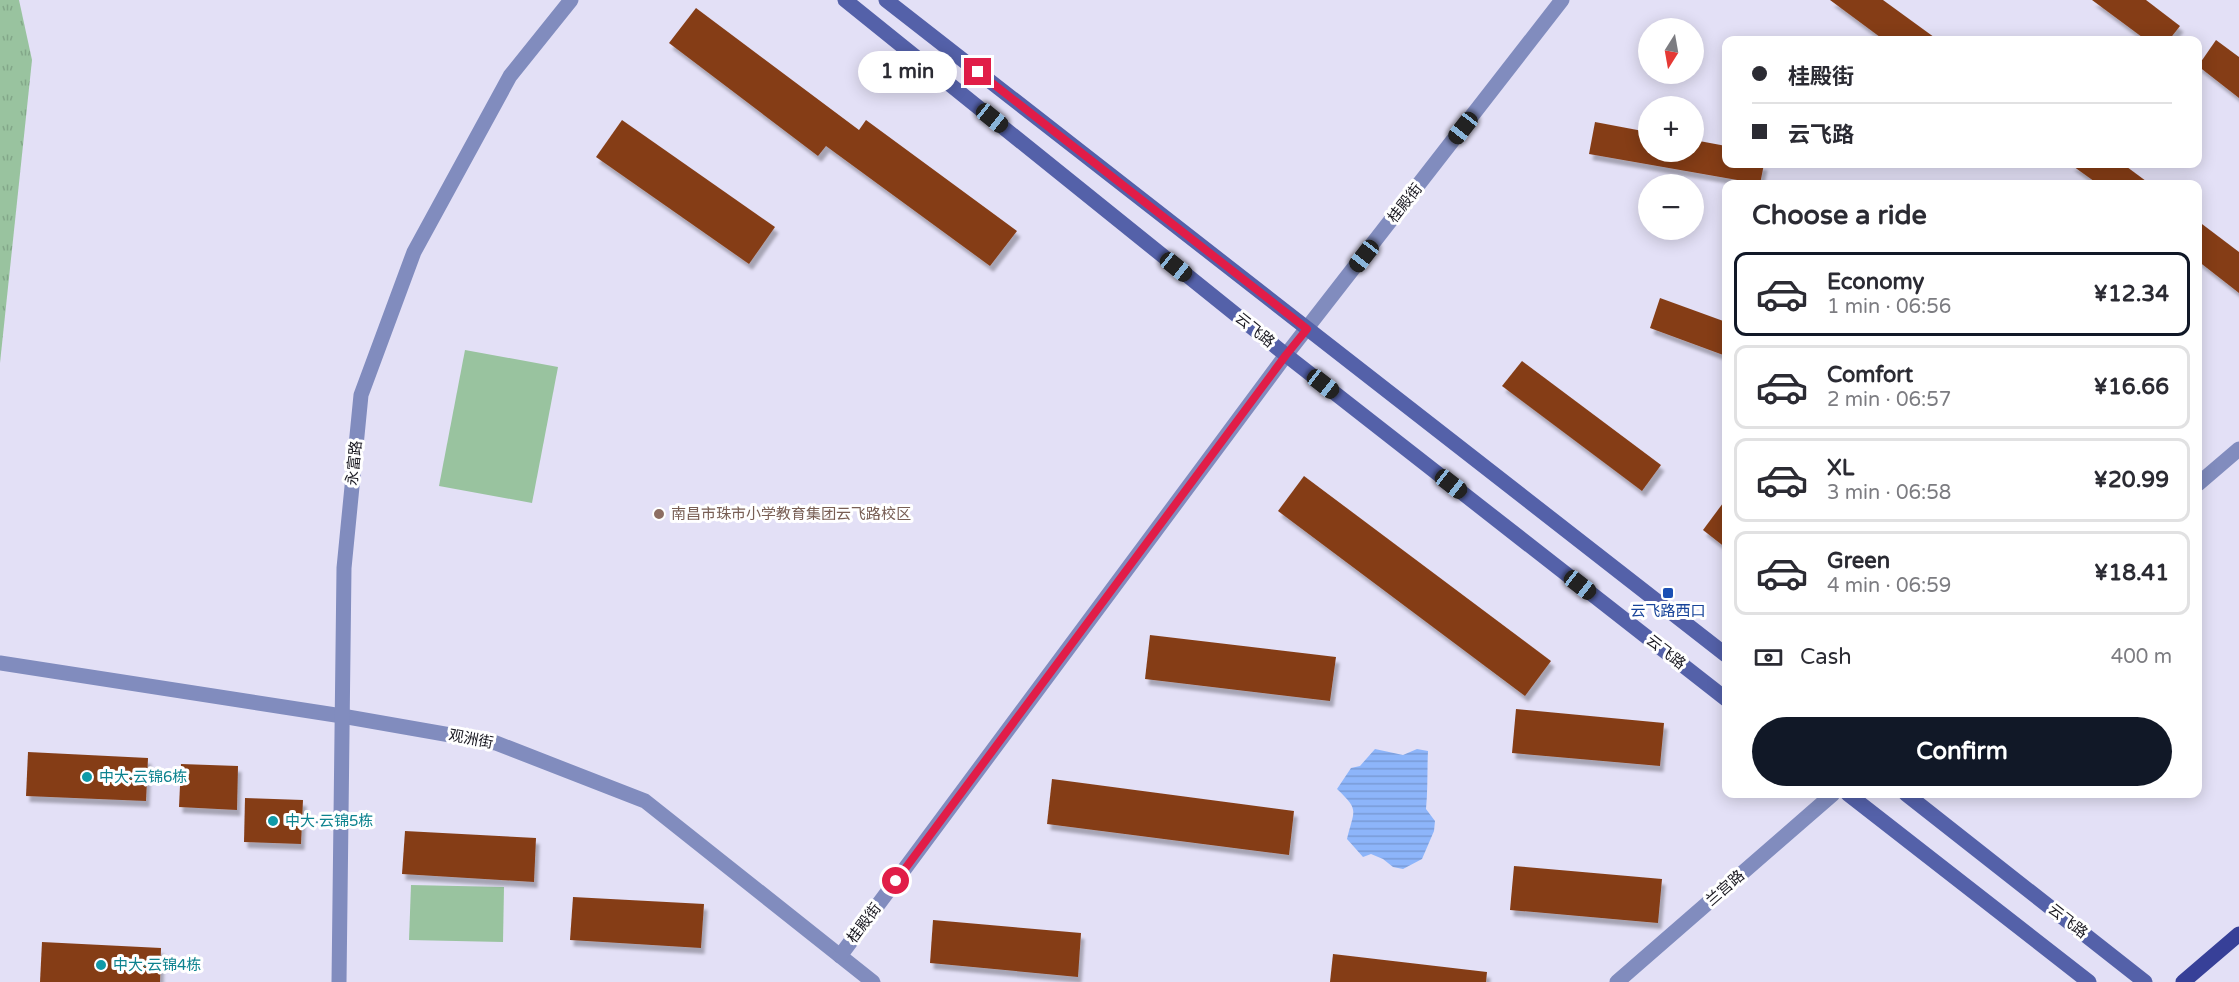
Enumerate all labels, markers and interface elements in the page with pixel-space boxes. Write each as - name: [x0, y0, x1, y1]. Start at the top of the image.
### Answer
- north arrow: [1638, 18, 1704, 84]
- map controls: [1638, 18, 1704, 240]
- callout: 1 min: [858, 51, 957, 93]
- route end: [964, 58, 991, 85]
- text: 1 min: [881, 60, 934, 84]
- text: 桂殿街: [1788, 64, 1854, 90]
- button: +: [1638, 96, 1704, 162]
- car: [972, 100, 1012, 136]
- car: [1445, 108, 1481, 148]
- text: 云飞路: [1788, 122, 1854, 148]
- button: −: [1638, 174, 1704, 240]
- street label: 桂殿街: [1384, 180, 1426, 226]
- text: Choose a ride: [1752, 199, 1927, 232]
- car: [1346, 236, 1382, 276]
- car: [1156, 249, 1196, 285]
- icon: car: [1755, 267, 1809, 321]
- text: Economy: [1827, 269, 1924, 295]
- text: ¥12.34: [2094, 281, 2169, 307]
- text: 1 min · 06:56: [1827, 295, 1951, 319]
- street label: 云飞路: [1232, 309, 1278, 351]
- icon: car: [1755, 360, 1809, 414]
- text: Comfort: [1827, 362, 1913, 388]
- car: [1303, 366, 1343, 402]
- text: ¥16.66: [2094, 374, 2169, 400]
- text: 2 min · 06:57: [1827, 388, 1951, 412]
- street label: 永富路: [343, 440, 365, 486]
- icon: car: [1755, 453, 1809, 507]
- text: XL: [1827, 455, 1854, 481]
- car: [1431, 466, 1471, 502]
- text: ¥20.99: [2094, 467, 2169, 493]
- text: 3 min · 06:58: [1827, 481, 1951, 505]
- place label: 南昌市珠市小学教育集团云飞路校区: [671, 505, 911, 523]
- marker: 南昌市珠市小学教育集团云飞路校区: [652, 507, 666, 521]
- icon: car: [1755, 546, 1809, 600]
- text: Green: [1827, 548, 1890, 574]
- text: ¥18.41: [2094, 560, 2169, 586]
- car: [1560, 567, 1600, 603]
- text: 4 min · 06:59: [1827, 574, 1951, 598]
- marker: 云飞路西口: [1661, 586, 1675, 600]
- place label: 云飞路西口: [1630, 602, 1706, 620]
- street label: 云飞路: [1643, 631, 1689, 673]
- icon: cash: [1752, 641, 1785, 674]
- text: Cash: [1800, 644, 1852, 670]
- text: 400 m: [2111, 645, 2172, 669]
- button: Confirm: [1752, 717, 2172, 786]
- street label: 观洲街: [447, 726, 495, 752]
- place label: 中大·云锦6栋: [99, 768, 187, 786]
- marker: 中大·云锦6栋: [80, 770, 94, 784]
- place label: 中大·云锦5栋: [285, 812, 373, 830]
- marker: 中大·云锦5栋: [266, 814, 280, 828]
- street label: 兰宫路: [1702, 866, 1748, 910]
- route start: [882, 867, 909, 894]
- street label: 桂殿街: [843, 900, 885, 946]
- street label: 云飞路: [2045, 900, 2091, 942]
- place label: 中大·云锦4栋: [113, 956, 201, 974]
- marker: 中大·云锦4栋: [94, 958, 108, 972]

